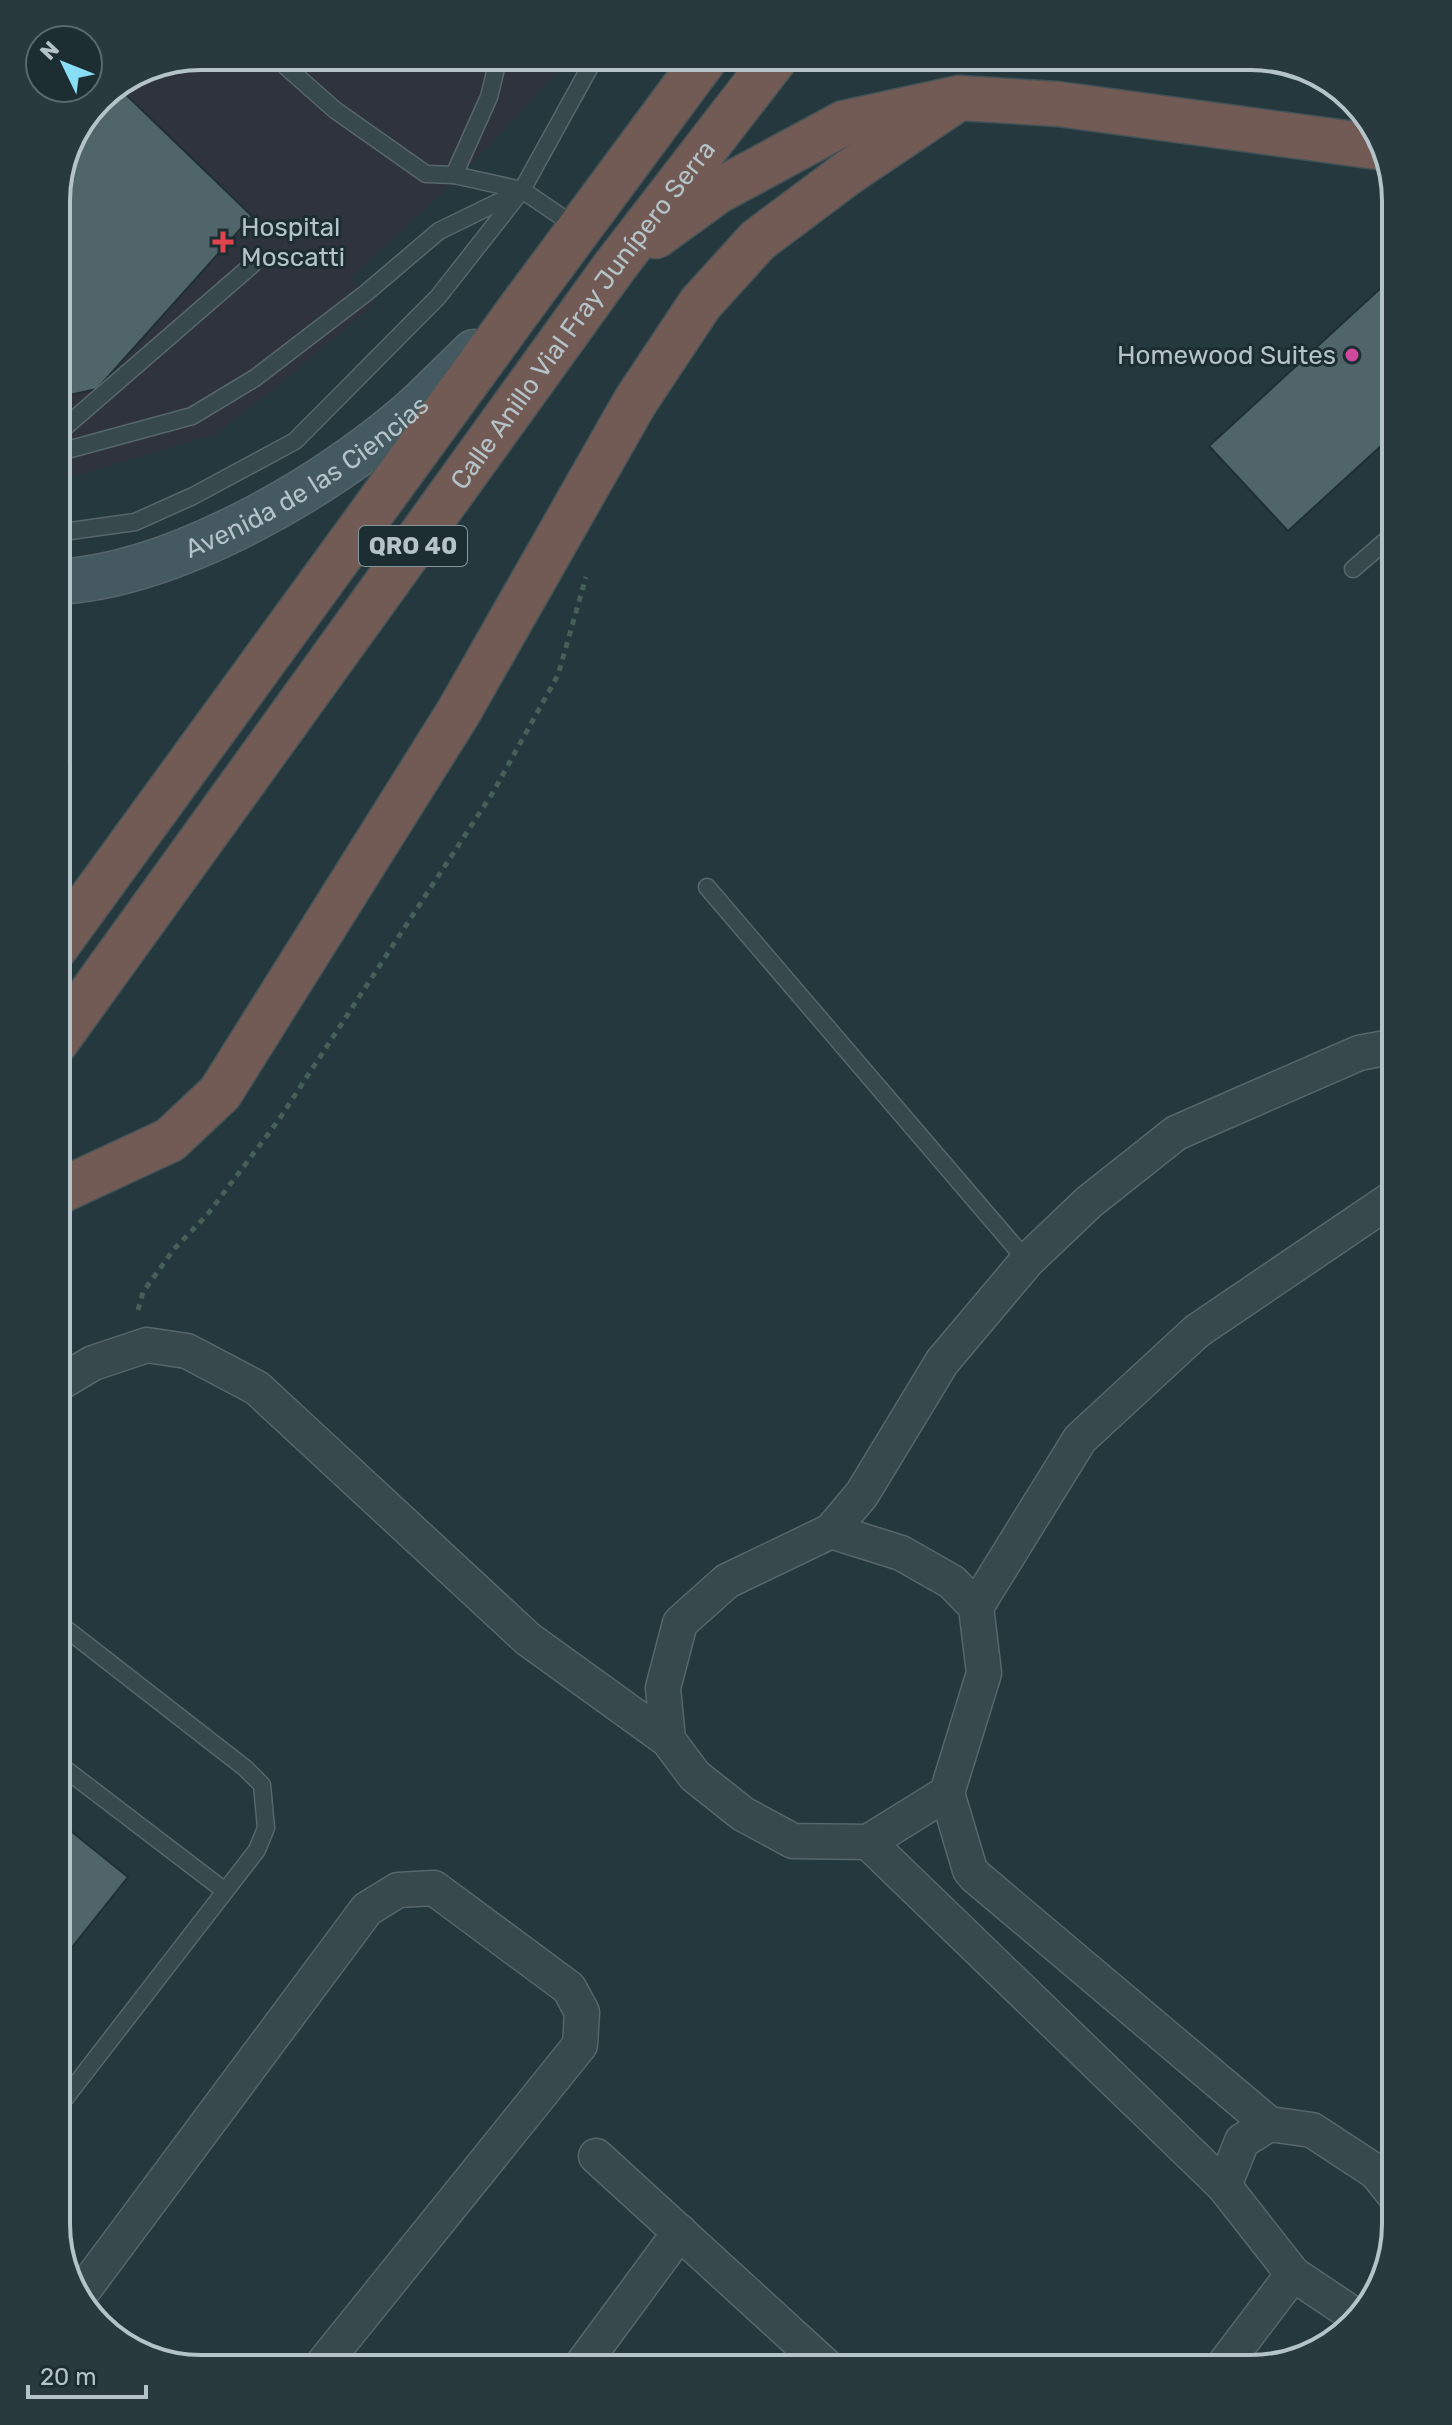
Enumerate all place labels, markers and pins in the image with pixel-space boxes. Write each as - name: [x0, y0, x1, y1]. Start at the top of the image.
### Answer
- place label: Hospital Moscatti: [241, 212, 345, 273]
- marker: Hospital Moscatti: [212, 231, 234, 253]
- place label: Homewood Suites: [1117, 340, 1336, 371]
- marker: Homewood Suites: [1343, 346, 1361, 364]

